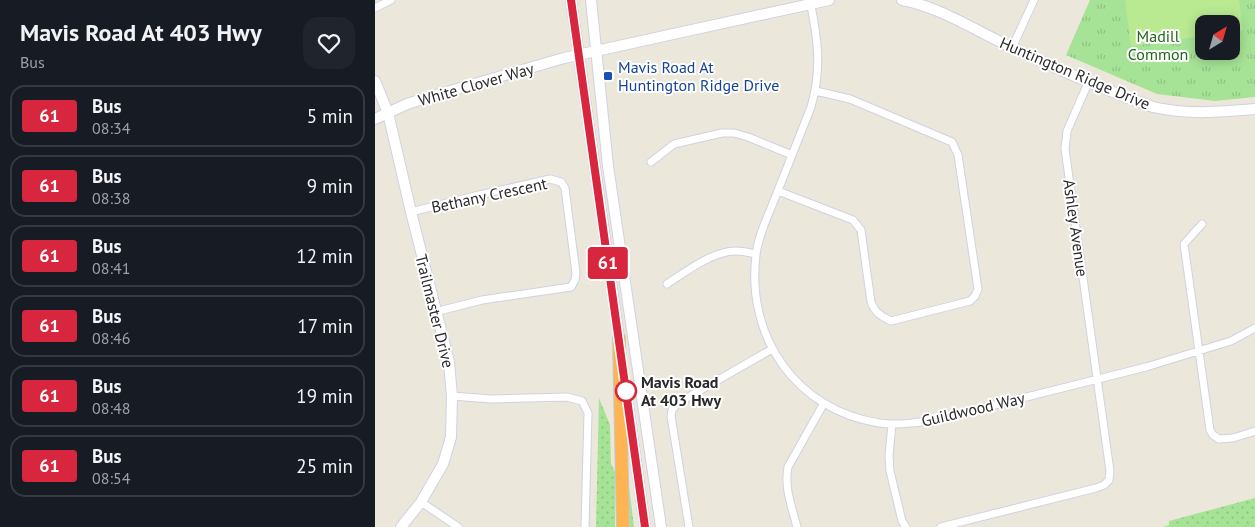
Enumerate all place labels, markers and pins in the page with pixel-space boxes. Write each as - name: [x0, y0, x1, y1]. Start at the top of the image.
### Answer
- place label: Mavis Road At Huntington Ridge Drive: [618, 57, 779, 95]
- marker: Mavis Road At Huntington Ridge Drive: [602, 70, 614, 82]
- place label: Mavis Road At 403 Hwy: [641, 372, 722, 410]
- marker: Mavis Road At 403 Hwy: [615, 380, 637, 402]

